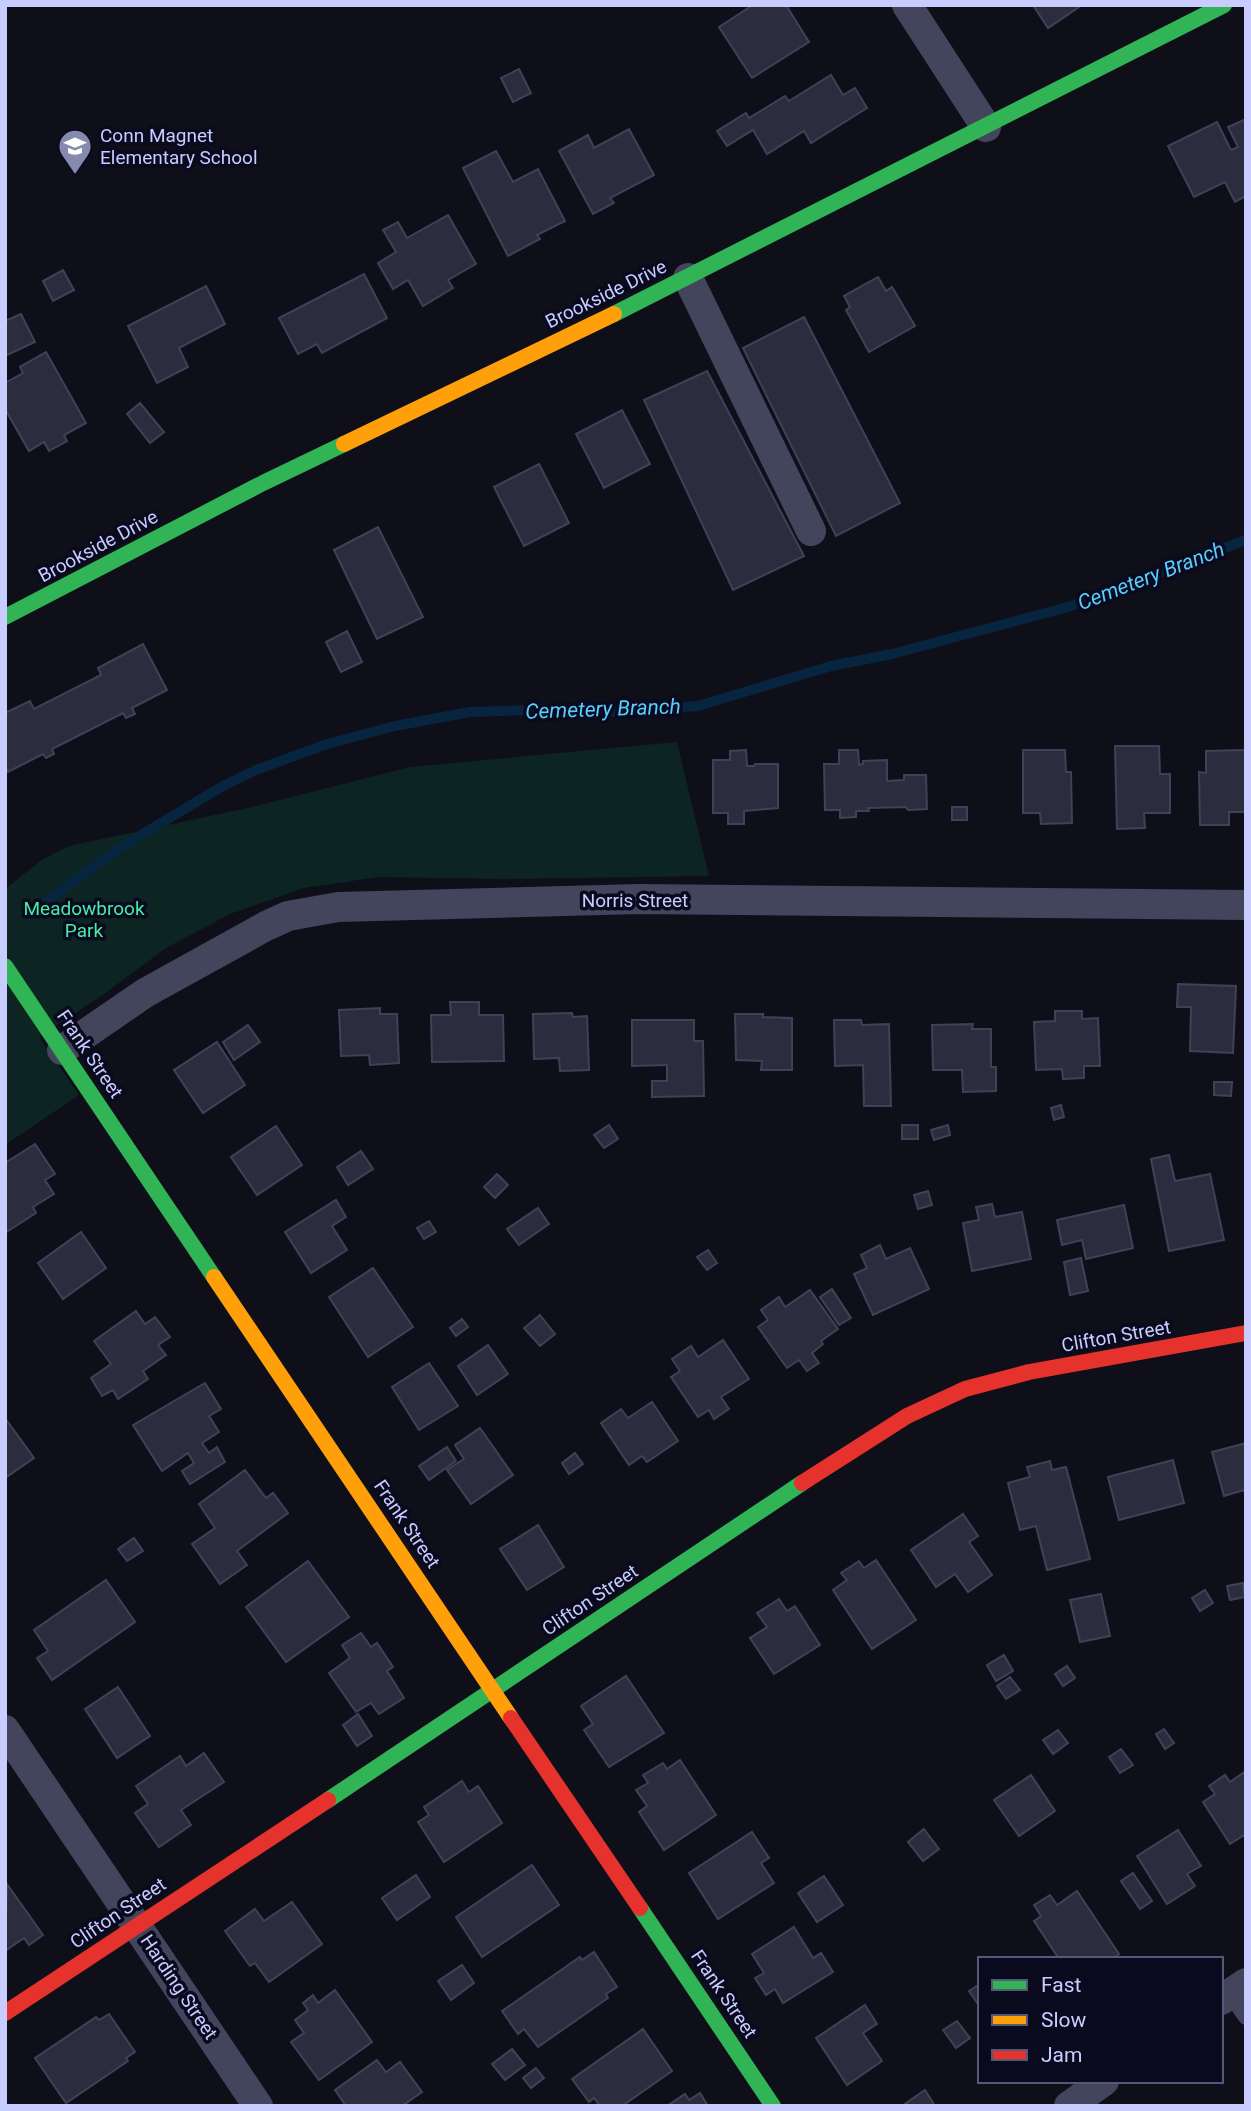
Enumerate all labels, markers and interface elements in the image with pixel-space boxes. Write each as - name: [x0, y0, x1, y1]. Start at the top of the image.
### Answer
- place label: Conn Magnet Elementary School: [100, 124, 258, 169]
- school or university icon: Conn Magnet Elementary School: [56, 127, 94, 176]
- street label: Brookside Drive: [542, 255, 670, 333]
- street label: Brookside Drive: [34, 505, 162, 587]
- water label: Cemetery Branch: [1074, 537, 1228, 615]
- water label: Cemetery Branch: [525, 694, 681, 724]
- street label: Norris Street: [582, 889, 688, 912]
- park label: Meadowbrook Park: [23, 897, 145, 942]
- street label: Frank Street: [52, 1005, 128, 1103]
- street label: Clifton Street: [1060, 1315, 1172, 1357]
- street label: Frank Street: [369, 1475, 445, 1573]
- street label: Clifton Street: [538, 1560, 642, 1640]
- street label: Clifton Street: [66, 1873, 170, 1953]
- street label: Harding Street: [135, 1930, 223, 2044]
- street label: Frank Street: [686, 1945, 762, 2043]
- legend: [978, 1957, 1223, 2083]
- text: Fast: [1041, 1973, 1082, 1997]
- text: Slow: [1041, 2008, 1087, 2032]
- text: Jam: [1041, 2043, 1082, 2067]

